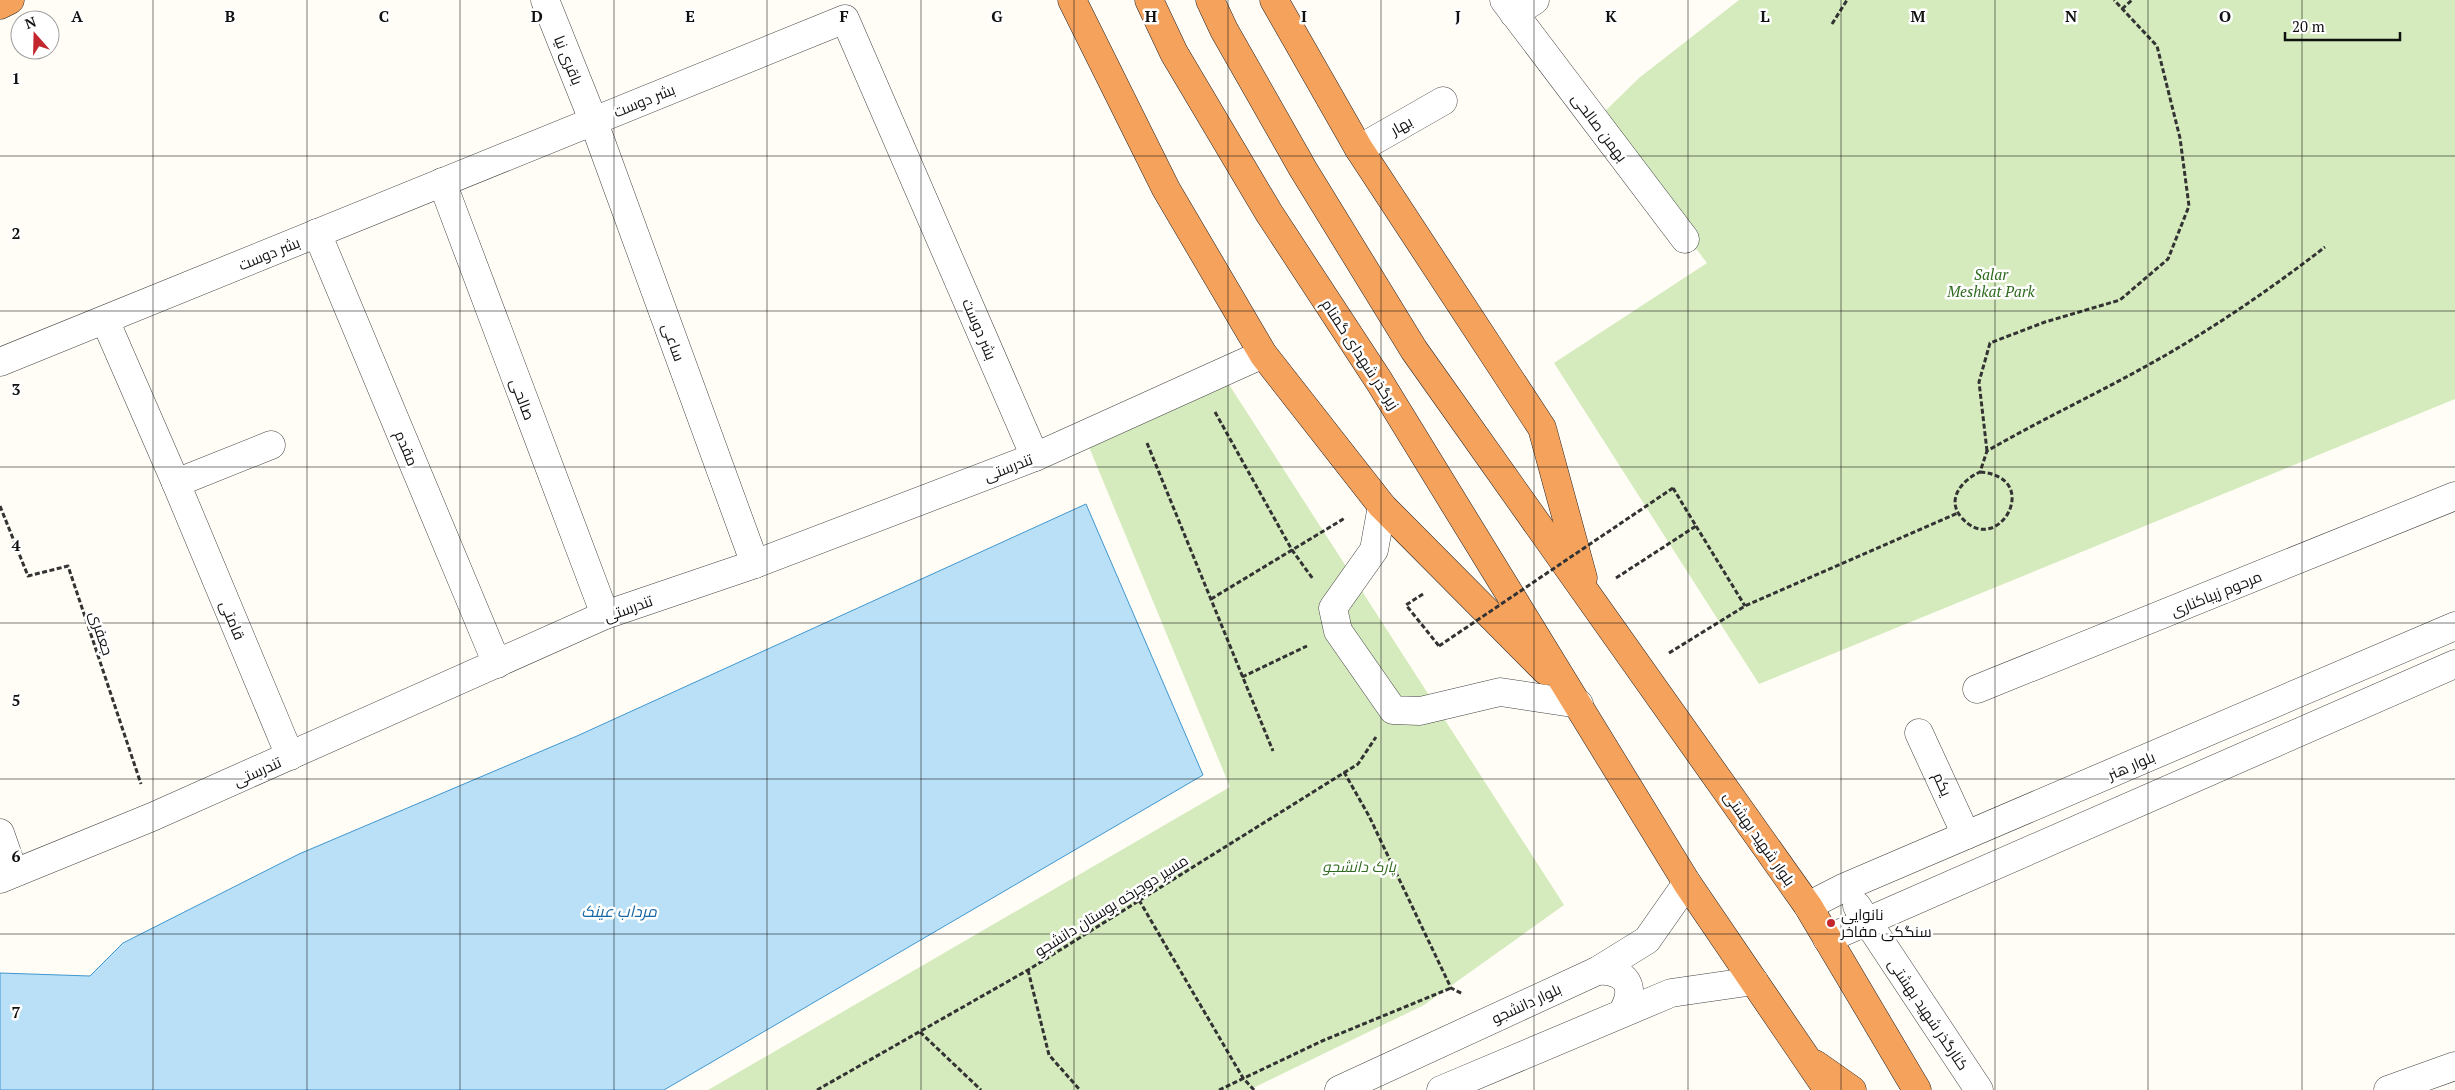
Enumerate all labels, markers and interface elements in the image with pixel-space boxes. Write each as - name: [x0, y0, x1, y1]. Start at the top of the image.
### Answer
- text: A: [71, 5, 83, 27]
- text: B: [225, 5, 235, 27]
- text: C: [379, 5, 389, 27]
- text: D: [531, 5, 543, 27]
- text: E: [685, 5, 695, 27]
- text: F: [839, 5, 849, 27]
- text: G: [991, 5, 1003, 27]
- text: H: [1145, 5, 1157, 27]
- text: I: [1301, 5, 1307, 27]
- text: J: [1455, 5, 1461, 27]
- text: K: [1605, 5, 1617, 27]
- text: L: [1760, 5, 1770, 27]
- text: M: [1911, 5, 1926, 27]
- text: N: [2065, 5, 2077, 27]
- text: O: [2219, 5, 2231, 27]
- north arrow: [10, 10, 60, 60]
- scale bar: [2285, 10, 2400, 42]
- text: N: [22, 11, 39, 33]
- text: 20 m: [2292, 16, 2325, 36]
- street label: باقری نیا: [549, 32, 588, 88]
- text: 1: [11, 67, 21, 89]
- street label: بشر دوست: [610, 79, 678, 121]
- street label: بهمن صالحی: [1567, 89, 1632, 166]
- street label: بهار: [1386, 111, 1416, 141]
- text: 2: [11, 222, 21, 244]
- street label: بشر دوست: [235, 232, 303, 274]
- park label: Salar Meshkat Park: [1946, 264, 2036, 301]
- street label: بشر دوست: [958, 295, 1002, 363]
- street label: زیرگذر شهدای گمنام: [1317, 295, 1404, 414]
- street label: ساعی: [657, 320, 690, 364]
- street label: صالحی: [505, 375, 540, 423]
- text: 3: [11, 378, 21, 400]
- street label: مقدم: [390, 427, 423, 469]
- street label: تندرستی: [981, 449, 1036, 486]
- text: 4: [11, 534, 21, 556]
- street label: مرحوم زیباکناری: [2167, 566, 2265, 621]
- street label: تندرستی: [601, 590, 655, 627]
- street label: قامتی: [215, 597, 250, 643]
- street label: جعفری: [85, 608, 119, 658]
- text: 5: [11, 689, 21, 711]
- street label: بلوار هنر: [2103, 746, 2158, 784]
- street label: تندرستی: [230, 752, 285, 791]
- street label: یکم: [1928, 769, 1957, 799]
- street label: بلوار شهید بهشتی: [1719, 786, 1800, 890]
- text: 6: [11, 845, 21, 867]
- street label: مسیر دوچرخه بوستان دانشجو: [1030, 850, 1192, 961]
- park label: پارک دانشجو: [1322, 856, 1397, 877]
- water label: مرداب عینک: [581, 900, 658, 922]
- place label: نانوایی سنگکی مفاخر: [1840, 904, 1932, 942]
- marker: نانوایی سنگکی مفاخر: [1825, 917, 1837, 929]
- street label: کنارگذر شهید بهشتی: [1883, 954, 1974, 1074]
- street label: بلوار دانشجو: [1488, 978, 1564, 1028]
- text: 7: [11, 1001, 21, 1023]

